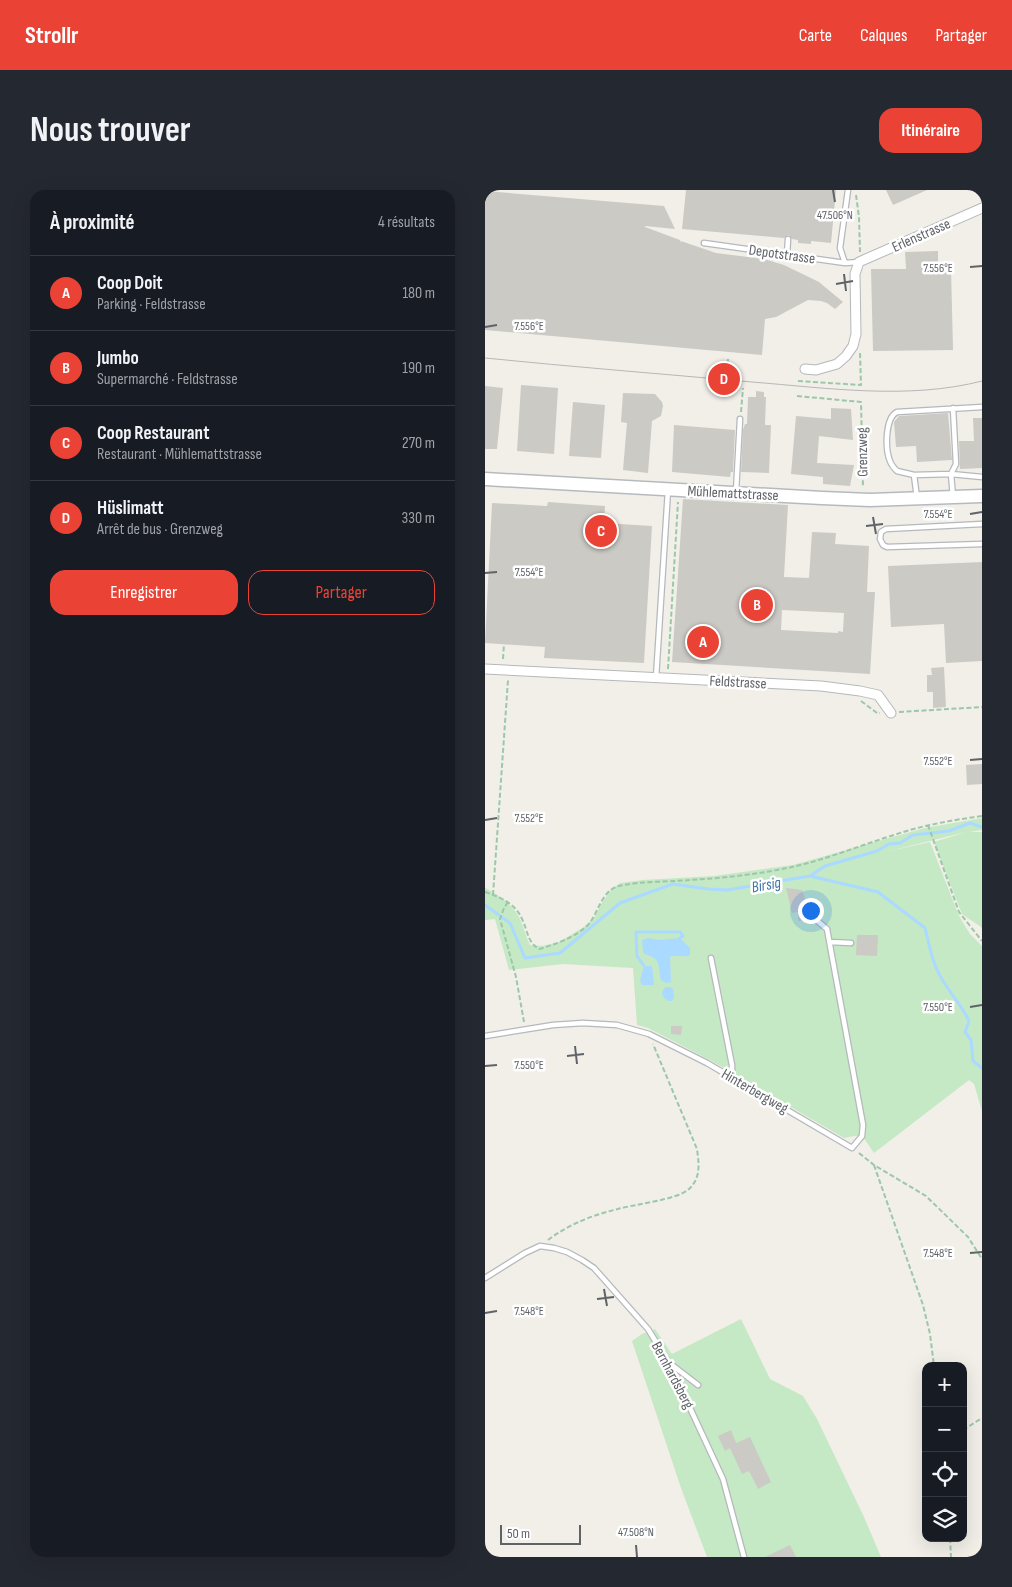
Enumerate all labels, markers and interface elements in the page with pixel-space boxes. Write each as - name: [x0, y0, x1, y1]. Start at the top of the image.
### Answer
- text: Strollr: [25, 21, 79, 50]
- text: Carte: [799, 25, 832, 46]
- text: Calques: [860, 25, 907, 46]
- text: Partager: [935, 25, 987, 46]
- button: Itinéraire: [879, 108, 982, 153]
- text: Nous trouver: [30, 109, 191, 152]
- text: 47.506°N: [817, 208, 853, 223]
- text: À proximité: [50, 210, 135, 235]
- text: 4 résultats: [378, 213, 435, 232]
- street label: Erlenstrasse: [889, 214, 953, 257]
- street label: Depotstrasse: [748, 240, 816, 269]
- text: 7.556°E: [923, 261, 953, 276]
- text: Coop Doit: [97, 272, 163, 295]
- text: A: [62, 284, 70, 303]
- text: 180 m: [402, 284, 435, 303]
- text: Parking · Feldstrasse: [97, 295, 206, 314]
- text: 7.556°E: [514, 319, 544, 334]
- text: Jumbo: [97, 347, 139, 370]
- text: B: [62, 359, 70, 378]
- text: 190 m: [402, 359, 435, 378]
- pin: D: [708, 360, 740, 398]
- text: Supermarché · Feldstrasse: [97, 370, 238, 389]
- text: Coop Restaurant: [97, 422, 209, 445]
- street label: Grenzweg: [853, 427, 872, 477]
- text: C: [62, 434, 70, 453]
- text: 270 m: [402, 434, 435, 453]
- text: Restaurant · Mühlemattstrasse: [97, 445, 262, 464]
- street label: Mühlemattstrasse: [687, 482, 779, 505]
- text: Hüslimatt: [97, 497, 164, 520]
- text: 7.554°E: [924, 507, 952, 522]
- text: D: [62, 509, 70, 528]
- text: 330 m: [402, 509, 435, 528]
- pin: C: [585, 512, 617, 550]
- text: Arrêt de bus · Grenzweg: [97, 520, 223, 539]
- text: 7.554°E: [515, 565, 543, 580]
- button: Enregistrer: [50, 570, 238, 615]
- button: Partager: [248, 570, 435, 615]
- pin: B: [741, 586, 773, 624]
- pin: A: [687, 623, 719, 661]
- street label: Feldstrasse: [709, 672, 767, 693]
- text: 7.552°E: [923, 754, 953, 769]
- text: 7.552°E: [514, 811, 544, 826]
- water label: Birsig: [750, 873, 783, 897]
- your location: [798, 898, 824, 924]
- text: 7.550°E: [923, 1000, 953, 1015]
- text: 7.550°E: [514, 1058, 544, 1073]
- street label: Hinterbergweg: [718, 1065, 792, 1118]
- text: 7.548°E: [923, 1246, 953, 1261]
- text: 7.548°E: [514, 1304, 544, 1319]
- street label: Bernhardsberg: [647, 1338, 698, 1412]
- map controls: [922, 1362, 967, 1542]
- button: +: [922, 1362, 967, 1407]
- button: −: [922, 1407, 967, 1452]
- button: locate: [922, 1452, 967, 1497]
- button: layers: [922, 1497, 967, 1542]
- scale bar: [500, 1522, 581, 1545]
- text: 50 m: [507, 1525, 530, 1542]
- text: 47.508°N: [618, 1525, 654, 1540]

